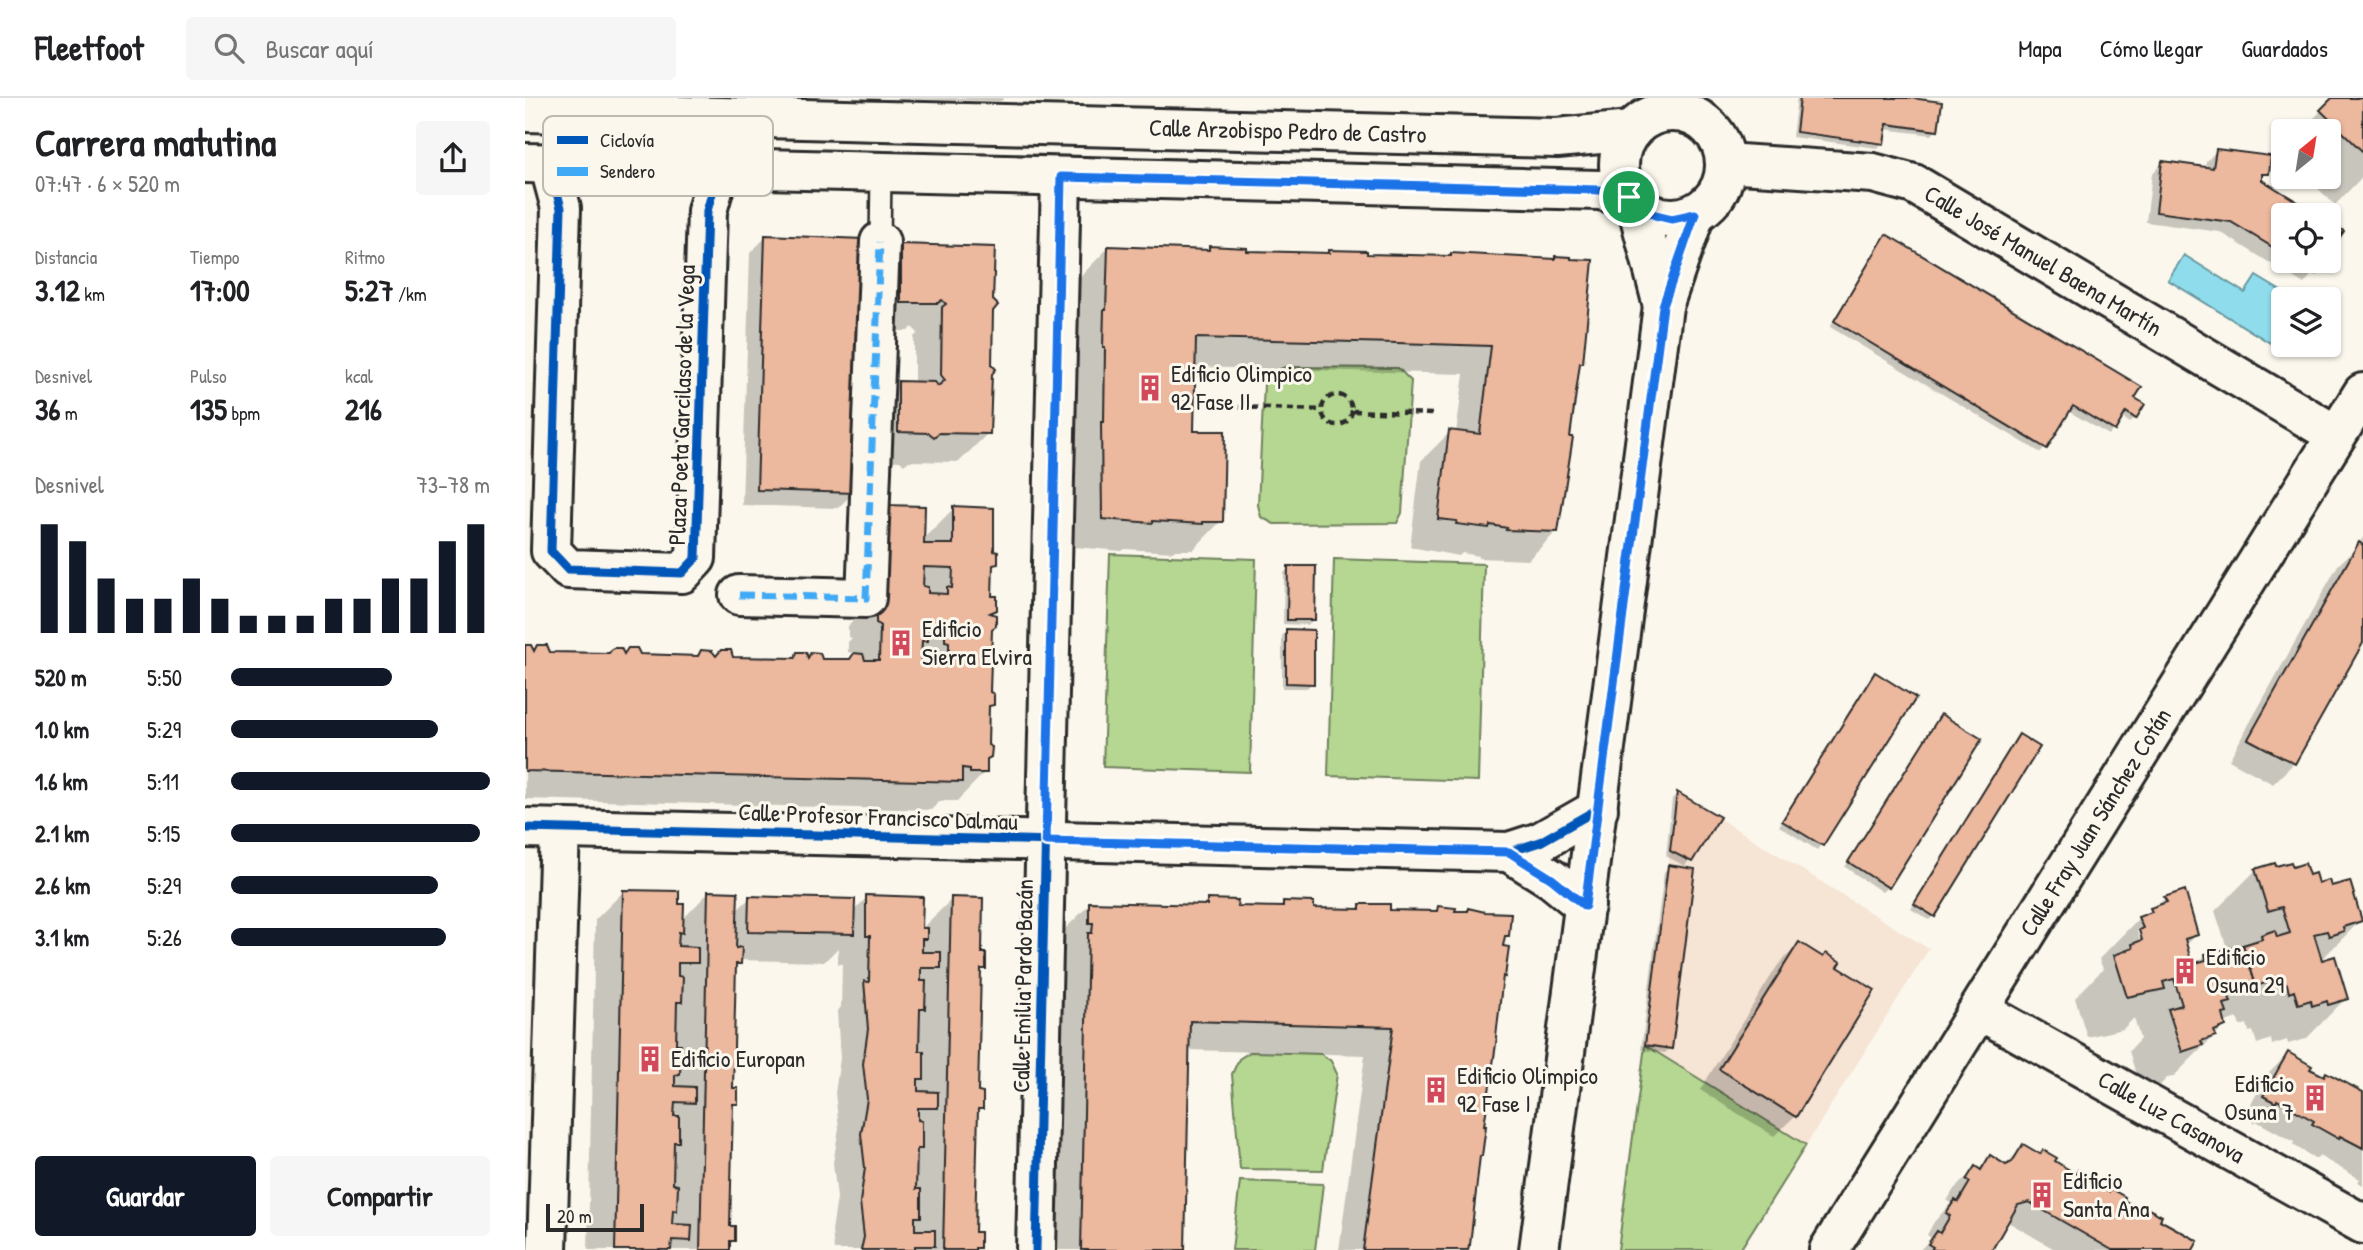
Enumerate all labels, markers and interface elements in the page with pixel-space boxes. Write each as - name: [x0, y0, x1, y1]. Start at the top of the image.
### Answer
- search box: [186, 17, 676, 80]
- text: Fleetfoot: [35, 26, 144, 70]
- icon: search: [210, 29, 248, 67]
- text: Buscar aquí: [266, 31, 374, 66]
- text: Mapa: [2018, 32, 2062, 64]
- text: Cómo llegar: [2100, 32, 2203, 64]
- text: Guardados: [2241, 32, 2328, 64]
- street label: Calle Arzobispo Pedro de Castro: [1149, 111, 1427, 150]
- text: Carrera matutina: [35, 116, 276, 168]
- legend: [543, 116, 773, 196]
- north arrow: [2271, 119, 2341, 189]
- map controls: [2271, 119, 2341, 357]
- button: share: [416, 121, 490, 195]
- text: Ciclovía: [600, 127, 655, 153]
- text: Sendero: [600, 158, 655, 184]
- pin: [1599, 167, 1659, 227]
- text: 07:47 · 6 × 520 m: [35, 168, 180, 199]
- street label: Calle José Manuel Baena Martín: [1919, 177, 2168, 343]
- icon: arrive: [1610, 178, 1648, 216]
- button: locate: [2271, 203, 2341, 273]
- text: Distancia: [35, 244, 97, 270]
- text: Tiempo: [190, 244, 239, 270]
- text: Ritmo: [345, 244, 385, 270]
- street label: Plaza Poeta Garcilaso de la Vega: [660, 264, 702, 546]
- text: 3.12: [35, 270, 80, 310]
- text: 17:00: [190, 270, 250, 310]
- text: 5:27: [345, 270, 394, 310]
- text: km: [80, 281, 105, 307]
- text: /km: [394, 281, 427, 307]
- button: layers: [2271, 287, 2341, 357]
- place label: Edificio Olimpico 92 Fase II: [1171, 357, 1312, 417]
- text: Desnivel: [35, 363, 92, 389]
- text: Pulso: [190, 363, 227, 389]
- text: kcal: [345, 363, 373, 389]
- building icon: Edificio Olimpico 92 Fase II: [1135, 373, 1165, 403]
- text: 36: [35, 389, 60, 429]
- text: 135: [190, 389, 227, 429]
- text: 216: [345, 389, 382, 429]
- text: m: [60, 400, 78, 426]
- text: bpm: [227, 400, 260, 426]
- text: Desnivel: [35, 469, 104, 500]
- text: 73–78 m: [416, 469, 490, 500]
- place label: Edificio Sierra Elvira: [922, 612, 1032, 672]
- building icon: Edificio Sierra Elvira: [886, 628, 916, 658]
- text: 520 m: [35, 662, 87, 693]
- text: 5:50: [147, 662, 182, 693]
- street label: Calle Fray Juan Sánchez Cotán: [2012, 702, 2178, 942]
- text: 1.0 km: [35, 714, 89, 745]
- text: 5:29: [147, 714, 181, 745]
- text: 1.6 km: [35, 766, 88, 797]
- text: 5:11: [147, 766, 179, 797]
- street label: Calle Profesor Francisco Dalmau: [738, 795, 1019, 837]
- text: 2.1 km: [35, 818, 90, 849]
- text: 5:15: [147, 818, 180, 849]
- text: 2.6 km: [35, 870, 90, 901]
- text: 5:29: [147, 870, 181, 901]
- street label: Calle Emilia Pardo Bazán: [1004, 879, 1040, 1093]
- text: 3.1 km: [35, 922, 89, 953]
- text: 5:26: [147, 922, 182, 953]
- place label: Edificio Osuna 29: [2206, 940, 2284, 1000]
- building icon: Edificio Osuna 29: [2170, 956, 2200, 986]
- place label: Edificio Europan: [671, 1042, 805, 1074]
- building icon: Edificio Europan: [635, 1044, 665, 1074]
- place label: Edificio Olimpico 92 Fase I: [1457, 1059, 1598, 1119]
- street label: Calle Luz Casanova: [2093, 1063, 2251, 1170]
- place label: Edificio Osuna 7: [2224, 1067, 2294, 1127]
- building icon: Edificio Olimpico 92 Fase I: [1421, 1075, 1451, 1105]
- building icon: Edificio Osuna 7: [2300, 1083, 2330, 1113]
- button: Guardar: [35, 1156, 256, 1236]
- button: Compartir: [270, 1156, 490, 1236]
- place label: Edificio Santa Ana: [2063, 1164, 2149, 1224]
- building icon: Edificio Santa Ana: [2027, 1180, 2057, 1210]
- scale bar: [546, 1201, 644, 1233]
- text: 20 m: [557, 1203, 592, 1229]

